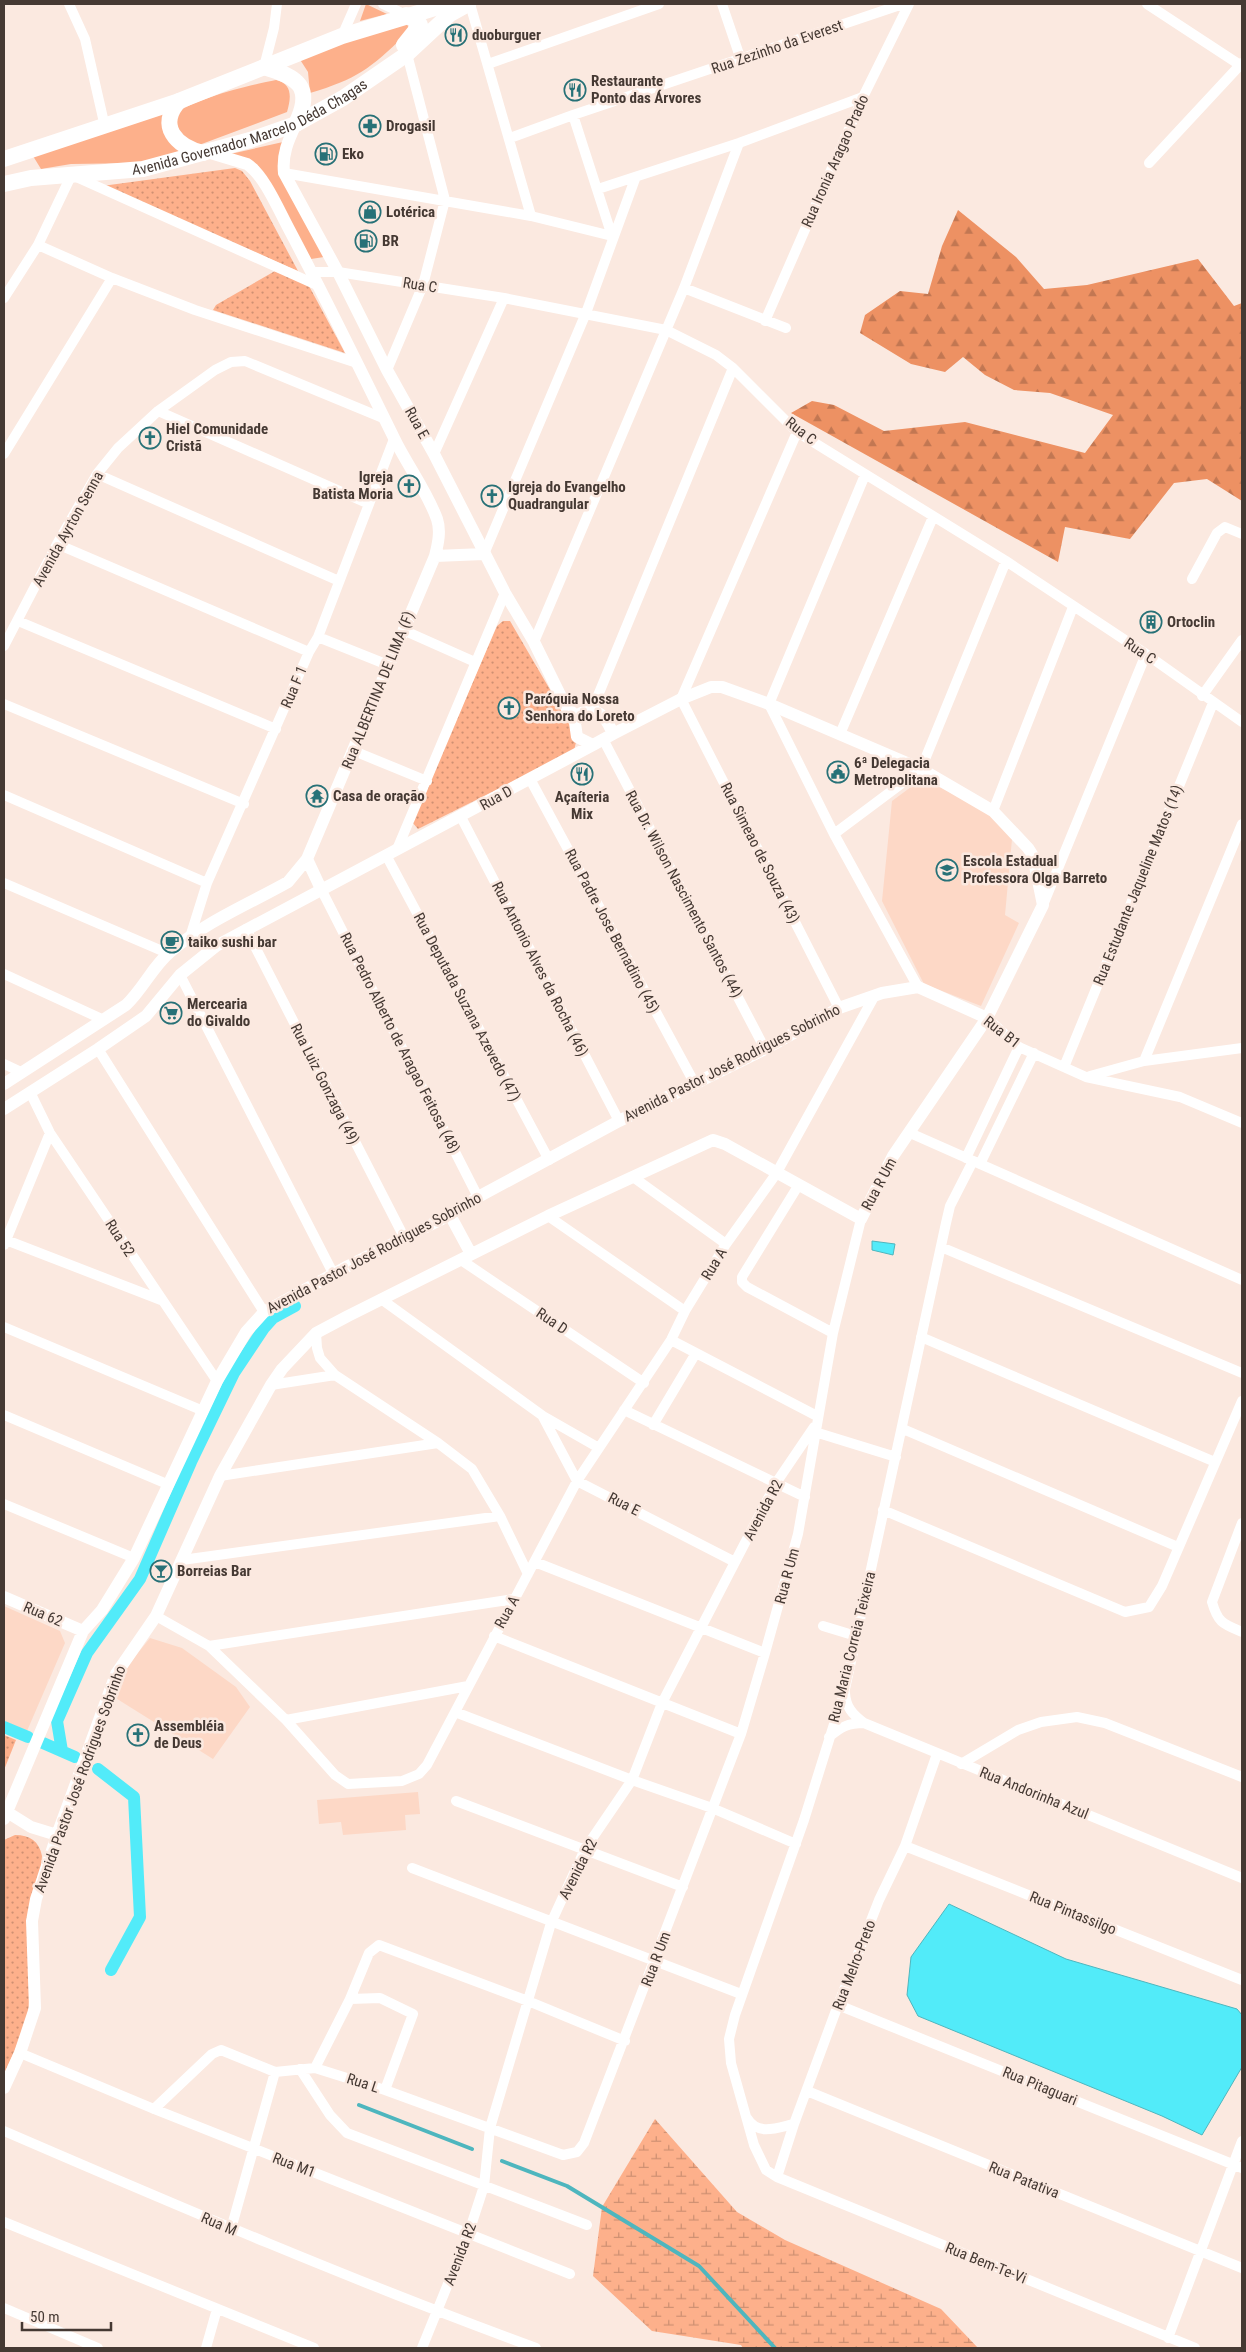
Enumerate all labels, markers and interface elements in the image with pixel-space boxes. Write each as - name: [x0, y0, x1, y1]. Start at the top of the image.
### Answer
- street label: Rua Zezinho da Everest: [709, 16, 845, 78]
- restaurant icon: duoburguer: [444, 23, 468, 47]
- place label: duoburguer: [472, 26, 541, 44]
- place label: Restaurante Ponto das Árvores: [591, 72, 701, 107]
- street label: Avenida Governador Marcelo Déda Chagas: [131, 75, 371, 179]
- restaurant icon: Restaurante Ponto das Árvores: [563, 78, 587, 102]
- street label: Rua Ironia Aragao Prado: [798, 92, 872, 230]
- pharmacy icon: Drogasil: [358, 114, 382, 138]
- place label: Drogasil: [386, 117, 436, 135]
- fuel station icon: Eko: [314, 142, 338, 166]
- place label: Eko: [342, 145, 364, 163]
- shop icon: Lotérica: [358, 200, 382, 224]
- place label: Lotérica: [386, 203, 435, 221]
- fuel station icon: BR: [354, 229, 378, 253]
- place label: BR: [382, 232, 399, 250]
- street label: Rua C: [402, 273, 438, 297]
- street label: Rua E: [401, 404, 433, 442]
- street label: Rua C: [782, 413, 820, 449]
- place label: Hiel Comunidade Cristã: [166, 420, 268, 455]
- church icon: Hiel Comunidade Cristã: [138, 426, 162, 450]
- street label: Avenida Ayrton Senna: [29, 468, 107, 590]
- place label: Igreja Batista Moria: [313, 468, 393, 503]
- church icon: Igreja Batista Moria: [397, 474, 421, 498]
- place label: Igreja do Evangelho Quadrangular: [508, 478, 626, 513]
- church icon: Igreja do Evangelho Quadrangular: [480, 484, 504, 508]
- street label: Rua ALBERTINA DE LIMA (F): [338, 609, 418, 771]
- building icon: Ortoclin: [1139, 610, 1163, 634]
- place label: Ortoclin: [1167, 613, 1215, 631]
- street label: Rua C: [1121, 634, 1159, 668]
- street label: Rua F 1: [277, 663, 311, 711]
- place label: Paróquia Nossa Senhora do Loreto: [525, 690, 635, 725]
- church icon: Paróquia Nossa Senhora do Loreto: [497, 696, 521, 720]
- place label: 6ª Delegacia Metropolitana: [854, 754, 938, 789]
- public building icon: 6ª Delegacia Metropolitana: [826, 760, 850, 784]
- restaurant icon: Açaíteria Mix: [570, 762, 594, 786]
- street label: Rua Simeao de Souza (43): [717, 780, 803, 926]
- street label: Rua D: [477, 782, 515, 814]
- street label: Rua Estudante Jaqueline Matos (14): [1089, 782, 1187, 988]
- temple icon: Casa de oração: [305, 784, 329, 808]
- place label: Casa de oração: [333, 787, 425, 805]
- street label: Rua Dr. Wilson Nascimento Santos (44): [622, 787, 746, 1001]
- place label: Açaíteria Mix: [555, 788, 609, 823]
- street label: Rua Padre Jose Bernadino (45): [561, 846, 663, 1016]
- place label: Escola Estadual Professora Olga Barreto: [963, 852, 1107, 887]
- school or university icon: Escola Estadual Professora Olga Barreto: [935, 858, 959, 882]
- street label: Rua Antonio Alves da Rocha (46): [488, 879, 592, 1059]
- street label: Rua Deputada Suzana Azevedo (47): [410, 910, 524, 1104]
- cafe icon: taiko sushi bar: [160, 930, 184, 954]
- street label: Rua Pedro Alberto de Aragao Feitosa (48): [336, 930, 464, 1156]
- place label: taiko sushi bar: [188, 933, 277, 951]
- place label: Mercearia do Givaldo: [187, 995, 250, 1030]
- street label: Avenida Pastor José Rodrigues Sobrinho: [621, 1000, 843, 1126]
- supermarket icon: Mercearia do Givaldo: [159, 1001, 183, 1025]
- street label: Rua B1: [980, 1012, 1024, 1052]
- street label: Rua Luiz Gonzaga (49): [287, 1021, 363, 1147]
- street label: Rua R Um: [858, 1155, 900, 1213]
- street label: Avenida Pastor José Rodrigues Sobrinho: [264, 1189, 484, 1317]
- street label: Rua 52: [101, 1216, 139, 1260]
- street label: Rua A: [697, 1244, 731, 1283]
- street label: Rua D: [533, 1304, 571, 1338]
- street label: Avenida R2: [740, 1477, 786, 1543]
- street label: Rua E: [605, 1488, 643, 1520]
- street label: Rua R Um: [771, 1546, 803, 1606]
- bar icon: Borreias Bar: [149, 1559, 173, 1583]
- place label: Borreias Bar: [177, 1562, 251, 1580]
- street label: Rua Maria Correia Teixeira: [825, 1570, 879, 1724]
- street label: Rua A: [491, 1592, 523, 1631]
- street label: Rua 62: [21, 1598, 65, 1630]
- street label: Avenida Pastor José Rodrigues Sobrinho: [30, 1663, 130, 1895]
- place label: Assembléia de Deus: [154, 1717, 224, 1752]
- church icon: Assembléia de Deus: [126, 1723, 150, 1747]
- street label: Rua Andorinha Azul: [977, 1763, 1091, 1823]
- street label: Avenida R2: [555, 1836, 601, 1902]
- street label: Rua Pintassilgo: [1027, 1887, 1119, 1939]
- street label: Rua Melro-Preto: [829, 1917, 879, 2013]
- street label: Rua R Um: [637, 1929, 675, 1989]
- street label: Rua Pitaguari: [1000, 2063, 1080, 2109]
- street label: Rua L: [345, 2069, 381, 2097]
- street label: Rua M1: [270, 2149, 318, 2181]
- street label: Rua Patativa: [986, 2158, 1062, 2202]
- street label: Rua M: [198, 2208, 240, 2240]
- street label: Avenida R2: [440, 2220, 480, 2288]
- street label: Rua Bem-Te-Vi: [943, 2239, 1029, 2287]
- scale bar: [22, 2300, 111, 2332]
- text: 50 m: [30, 2308, 60, 2326]

